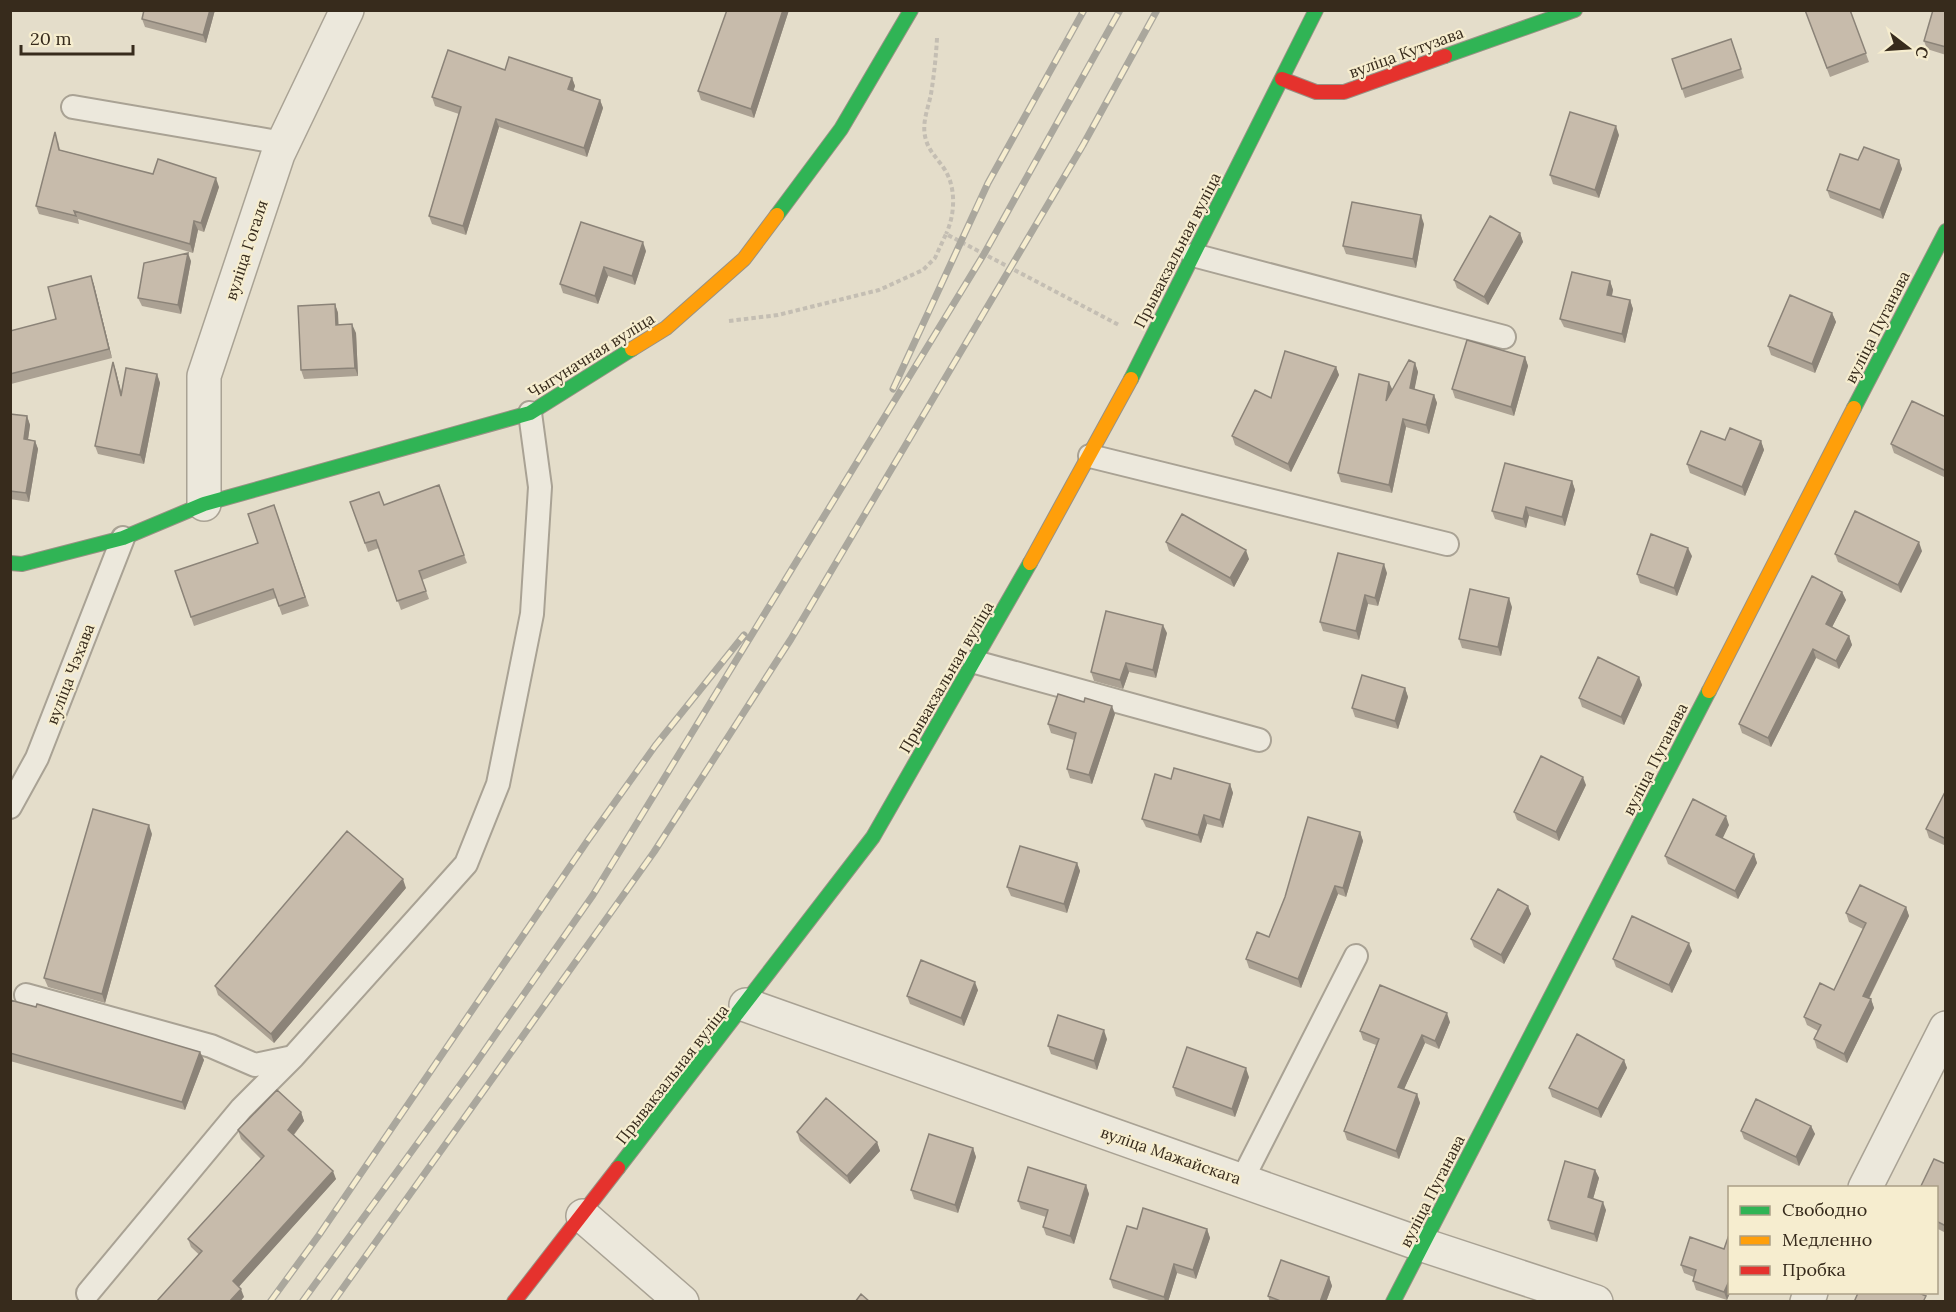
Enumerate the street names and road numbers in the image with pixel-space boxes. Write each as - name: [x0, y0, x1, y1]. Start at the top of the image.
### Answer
- street label: вуліца Кутузава: [1346, 22, 1466, 82]
- street label: Прывакзальная вуліца: [1129, 169, 1225, 331]
- street label: вуліца Гогаля: [220, 197, 272, 303]
- street label: вуліца Пуганава: [1840, 267, 1914, 387]
- street label: Чыгуначная вуліца: [524, 308, 658, 402]
- street label: Прывакзальная вуліца: [894, 598, 998, 756]
- street label: вуліца Чэхава: [42, 621, 98, 727]
- street label: вуліца Пуганава: [1618, 699, 1692, 819]
- street label: Прывакзальная вуліца: [611, 1000, 733, 1148]
- street label: вуліца Мажайскага: [1098, 1122, 1244, 1188]
- street label: вуліца Пуганава: [1395, 1131, 1469, 1251]

